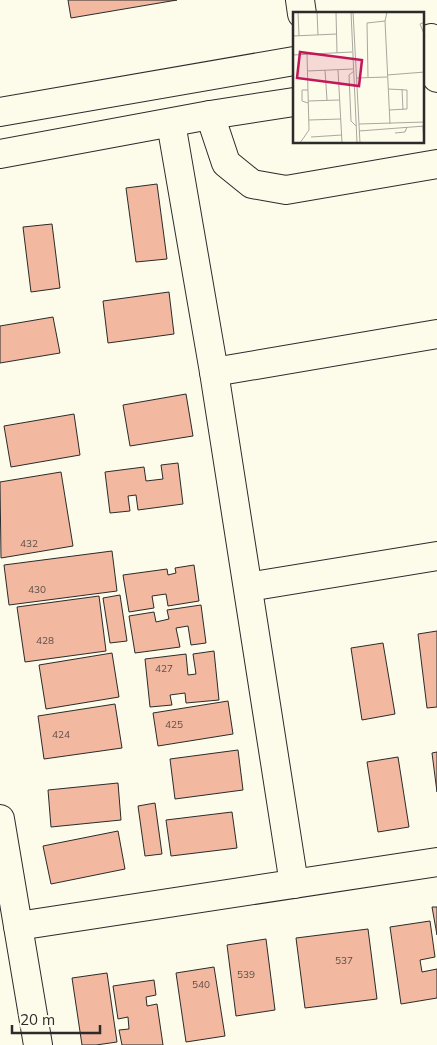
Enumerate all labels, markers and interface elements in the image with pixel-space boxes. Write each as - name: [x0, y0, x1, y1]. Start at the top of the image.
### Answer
- inset map: [293, 12, 424, 144]
- house number: 432: [20, 537, 38, 550]
- house number: 430: [28, 583, 46, 596]
- house number: 428: [36, 634, 54, 647]
- house number: 427: [155, 662, 173, 675]
- house number: 425: [165, 718, 183, 731]
- house number: 424: [52, 728, 70, 741]
- house number: 537: [335, 954, 353, 967]
- house number: 539: [237, 968, 255, 981]
- house number: 540: [192, 978, 210, 991]
- scale bar: [12, 1002, 100, 1034]
- text: 20 m: [20, 1010, 55, 1029]

